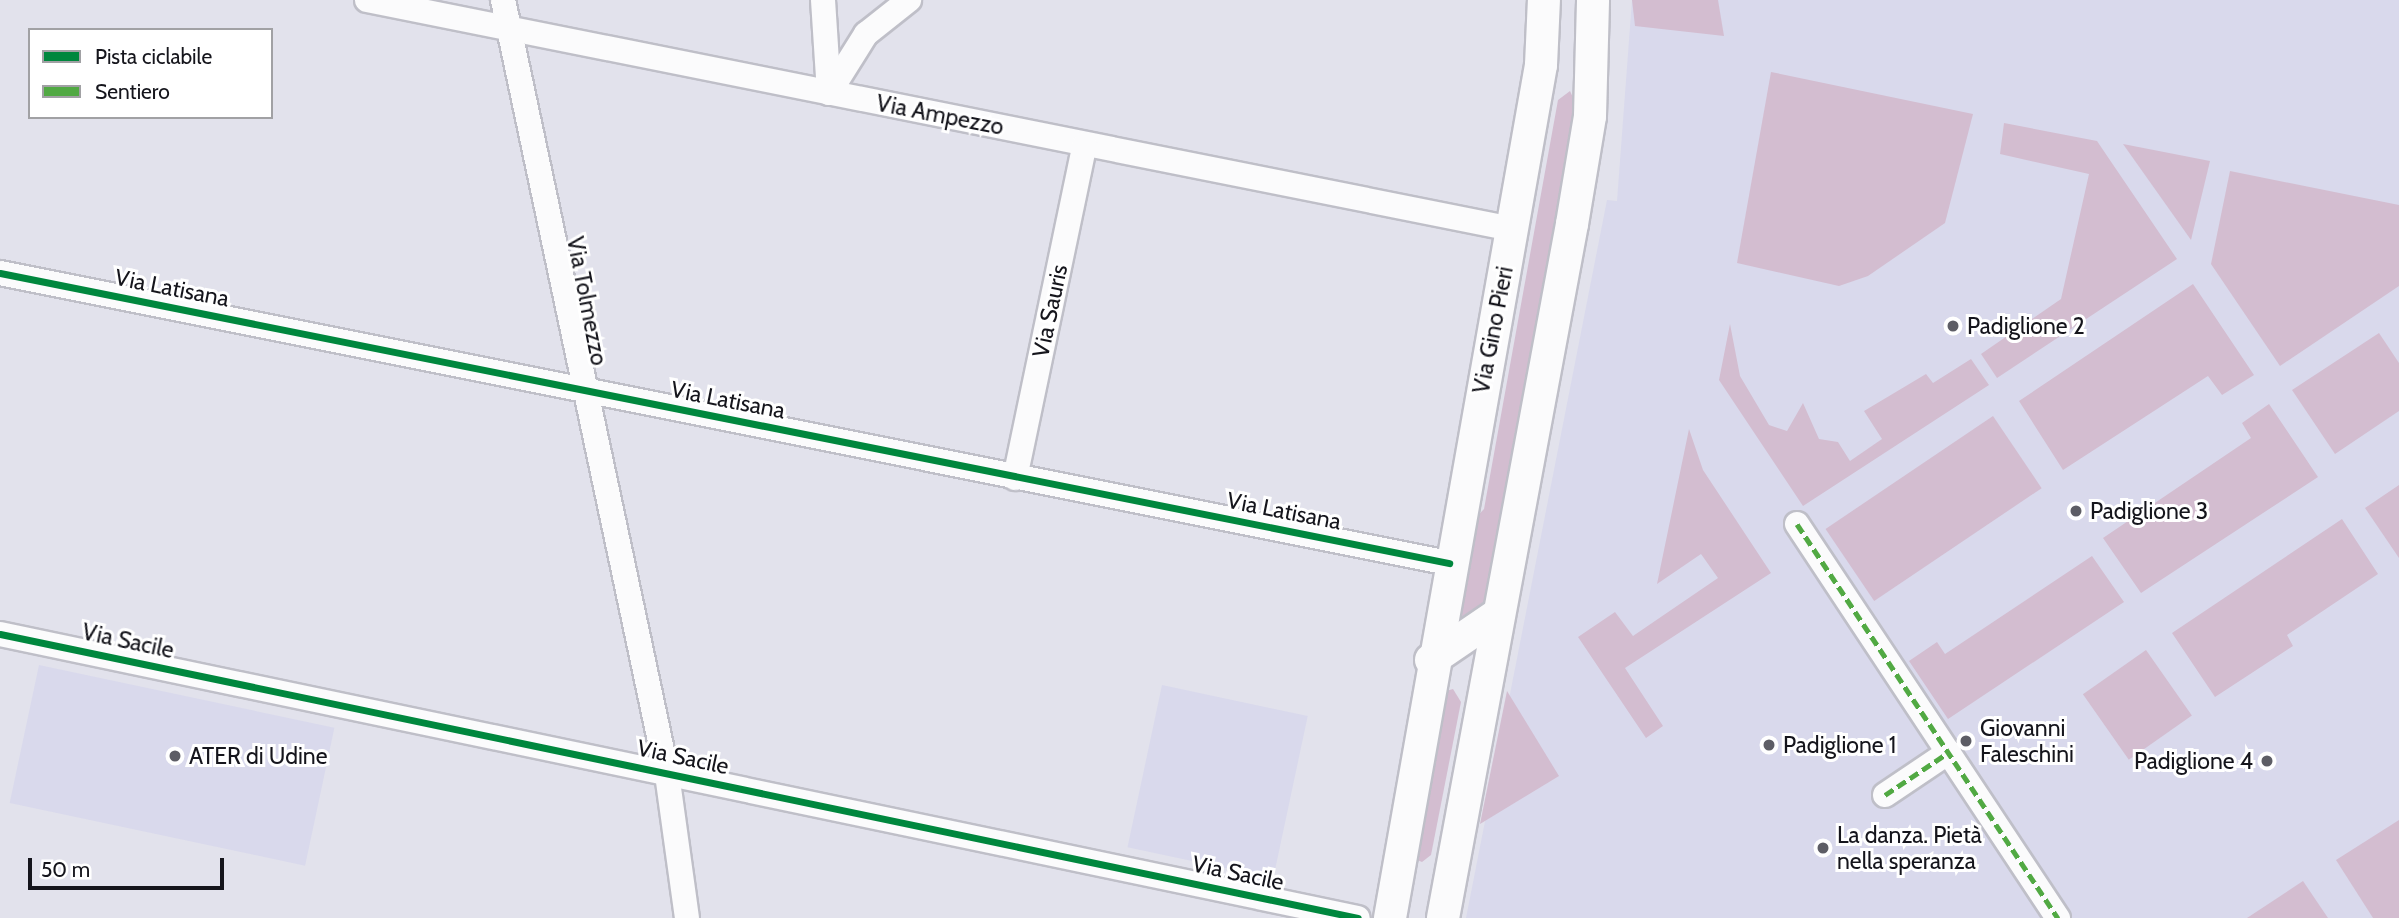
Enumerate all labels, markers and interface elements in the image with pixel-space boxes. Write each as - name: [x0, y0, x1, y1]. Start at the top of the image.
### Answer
- legend: [28, 28, 273, 119]
- text: Pista ciclabile: [95, 44, 212, 69]
- text: Sentiero: [95, 79, 170, 104]
- street label: Via Ampezzo: [874, 89, 1006, 141]
- street label: Via Tolmezzo: [561, 234, 613, 368]
- street label: Via Sauris: [1027, 262, 1073, 360]
- street label: Via Latisana: [113, 263, 231, 313]
- street label: Via Gino Pieri: [1467, 264, 1519, 396]
- place label: Padiglione 2: [1967, 312, 2085, 340]
- marker: Padiglione 2: [1945, 318, 1961, 334]
- street label: Via Latisana: [669, 375, 787, 425]
- street label: Via Latisana: [1225, 486, 1343, 536]
- place label: Padiglione 3: [2090, 497, 2208, 525]
- marker: Padiglione 3: [2068, 503, 2084, 519]
- street label: Via Sacile: [80, 618, 176, 664]
- place label: Giovanni Faleschini: [1980, 714, 2074, 768]
- place label: Padiglione 1: [1783, 731, 1896, 759]
- marker: Giovanni Faleschini: [1958, 733, 1974, 749]
- street label: Via Sacile: [635, 734, 731, 780]
- marker: Padiglione 1: [1761, 737, 1777, 753]
- place label: ATER di Udine: [189, 742, 327, 770]
- place label: Padiglione 4: [2134, 747, 2253, 775]
- marker: ATER di Udine: [167, 748, 183, 764]
- marker: Padiglione 4: [2259, 753, 2275, 769]
- place label: La danza. Pietà nella speranza: [1837, 821, 1982, 875]
- marker: La danza. Pietà nella speranza: [1815, 840, 1831, 856]
- scale bar: [32, 844, 228, 888]
- street label: Via Sacile: [1190, 850, 1286, 896]
- text: 50 m: [41, 857, 90, 882]

